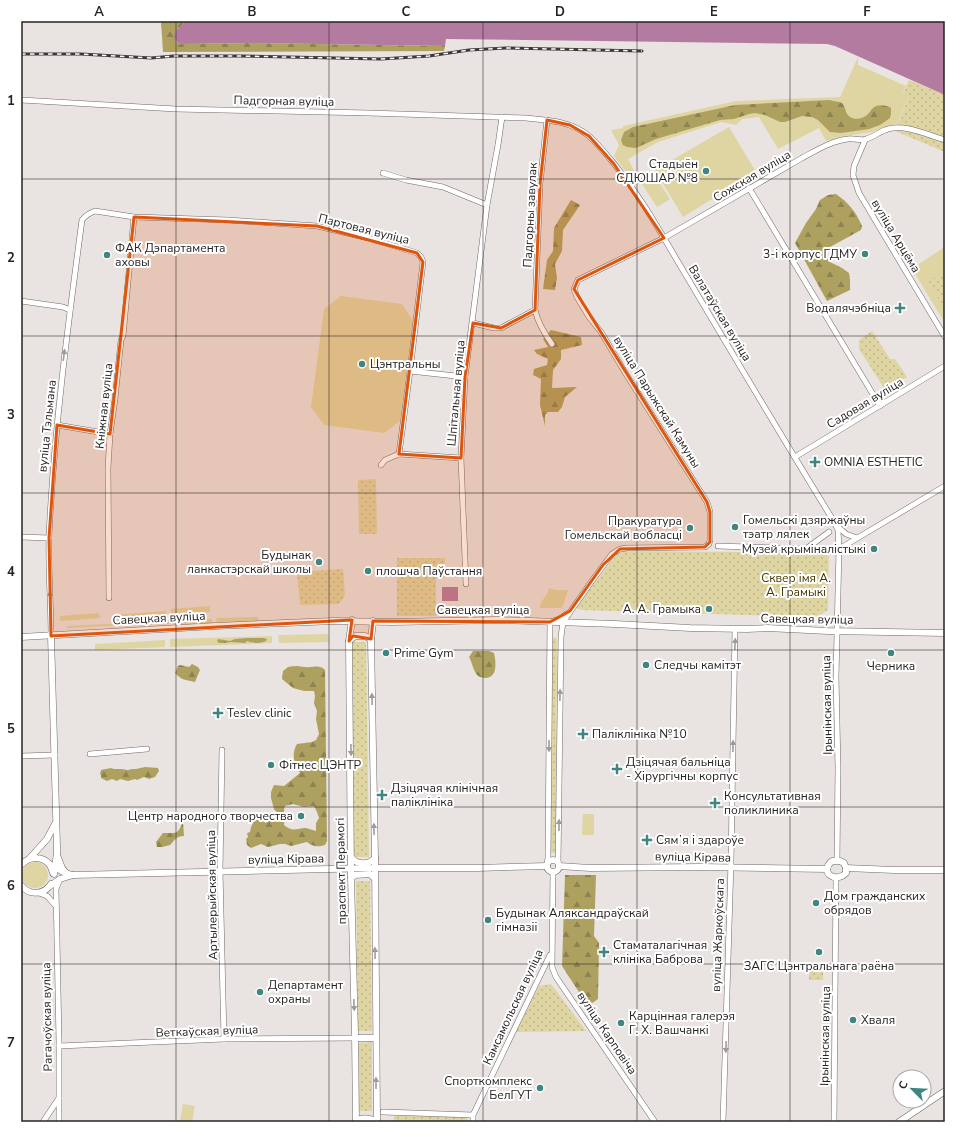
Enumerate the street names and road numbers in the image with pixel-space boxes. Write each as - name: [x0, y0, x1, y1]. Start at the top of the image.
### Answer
- street label: Падгорная вуліца: [233, 92, 335, 110]
- street label: Сожская вуліца: [710, 146, 794, 206]
- street label: Падгорны завулак: [519, 161, 541, 268]
- street label: вуліца Арцёма: [868, 196, 924, 276]
- street label: Партовая вуліца: [317, 210, 411, 248]
- street label: Валатаўская вуліца: [685, 262, 755, 364]
- street label: вуліца Парыжскай Камуны: [610, 333, 704, 471]
- street label: Шпітальная вуліца: [443, 339, 469, 447]
- street label: Кніжная вуліца: [92, 362, 116, 450]
- street label: Садовая вуліца: [824, 374, 906, 432]
- street label: вуліца Тэльмана: [34, 379, 60, 473]
- street label: Савецкая вуліца: [437, 602, 529, 618]
- street label: Савецкая вуліца: [112, 608, 206, 628]
- street label: Савецкая вуліца: [760, 610, 854, 628]
- street label: Ірынінская вуліца: [818, 655, 836, 755]
- street label: праспект Перамогі: [332, 818, 350, 924]
- street label: Артылерыйская вуліца: [203, 830, 221, 960]
- street label: вуліца Кірава: [655, 848, 731, 866]
- street label: вуліца Кірава: [248, 850, 324, 868]
- street label: вуліца Жаркоўскага: [708, 878, 728, 992]
- street label: Камсамольская вуліца: [479, 946, 547, 1068]
- street label: Рагачоўская вуліца: [38, 962, 56, 1072]
- street label: Ірынінская вуліца: [816, 986, 834, 1086]
- street label: вуліца Карповіча: [573, 988, 641, 1078]
- street label: Веткаўская вуліца: [155, 1021, 259, 1041]

